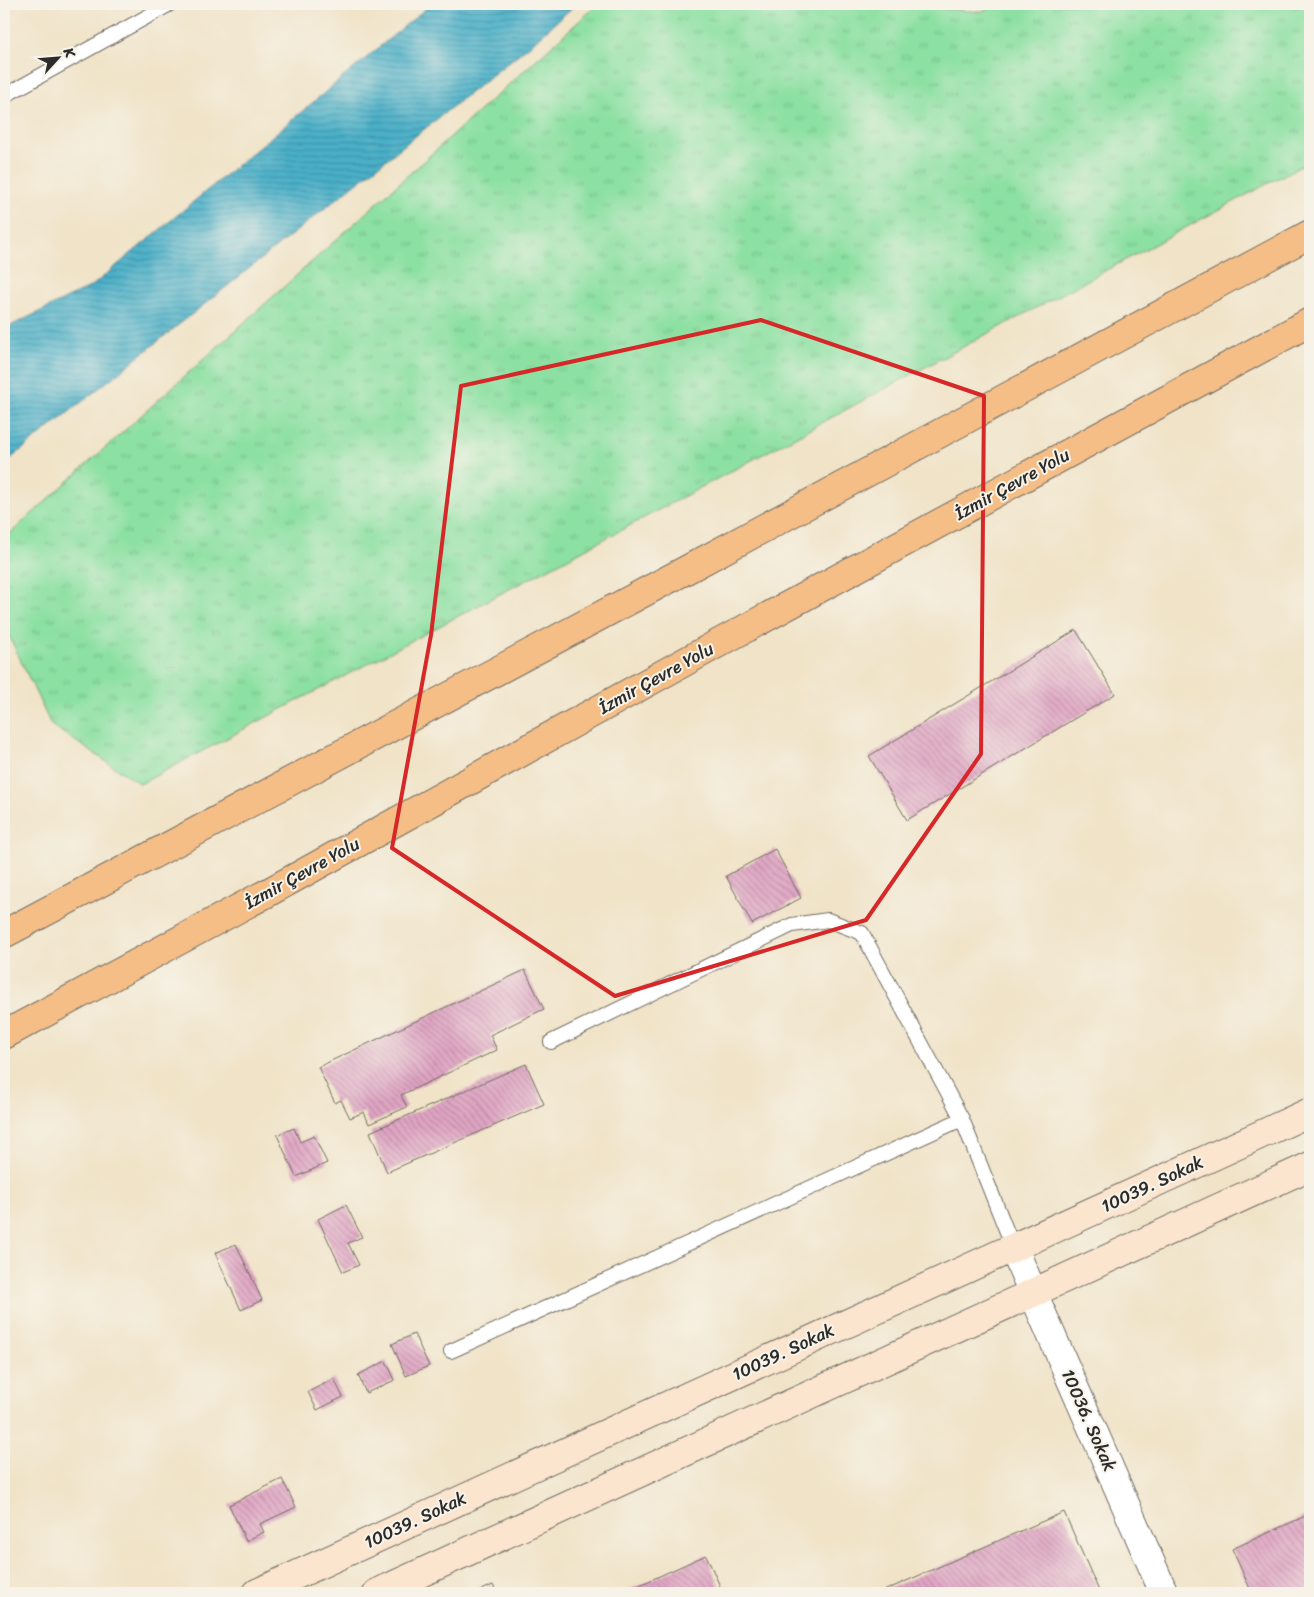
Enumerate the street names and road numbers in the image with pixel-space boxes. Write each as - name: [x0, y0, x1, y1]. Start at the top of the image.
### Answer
- street label: İzmir Çevre Yolu: [947, 439, 1076, 530]
- street label: İzmir Çevre Yolu: [591, 633, 720, 724]
- street label: İzmir Çevre Yolu: [237, 828, 366, 919]
- street label: 10039. Sokak: [1095, 1146, 1209, 1222]
- street label: 10039. Sokak: [726, 1314, 840, 1390]
- street label: 10036. Sokak: [1052, 1364, 1126, 1477]
- street label: 10039. Sokak: [358, 1482, 472, 1558]

